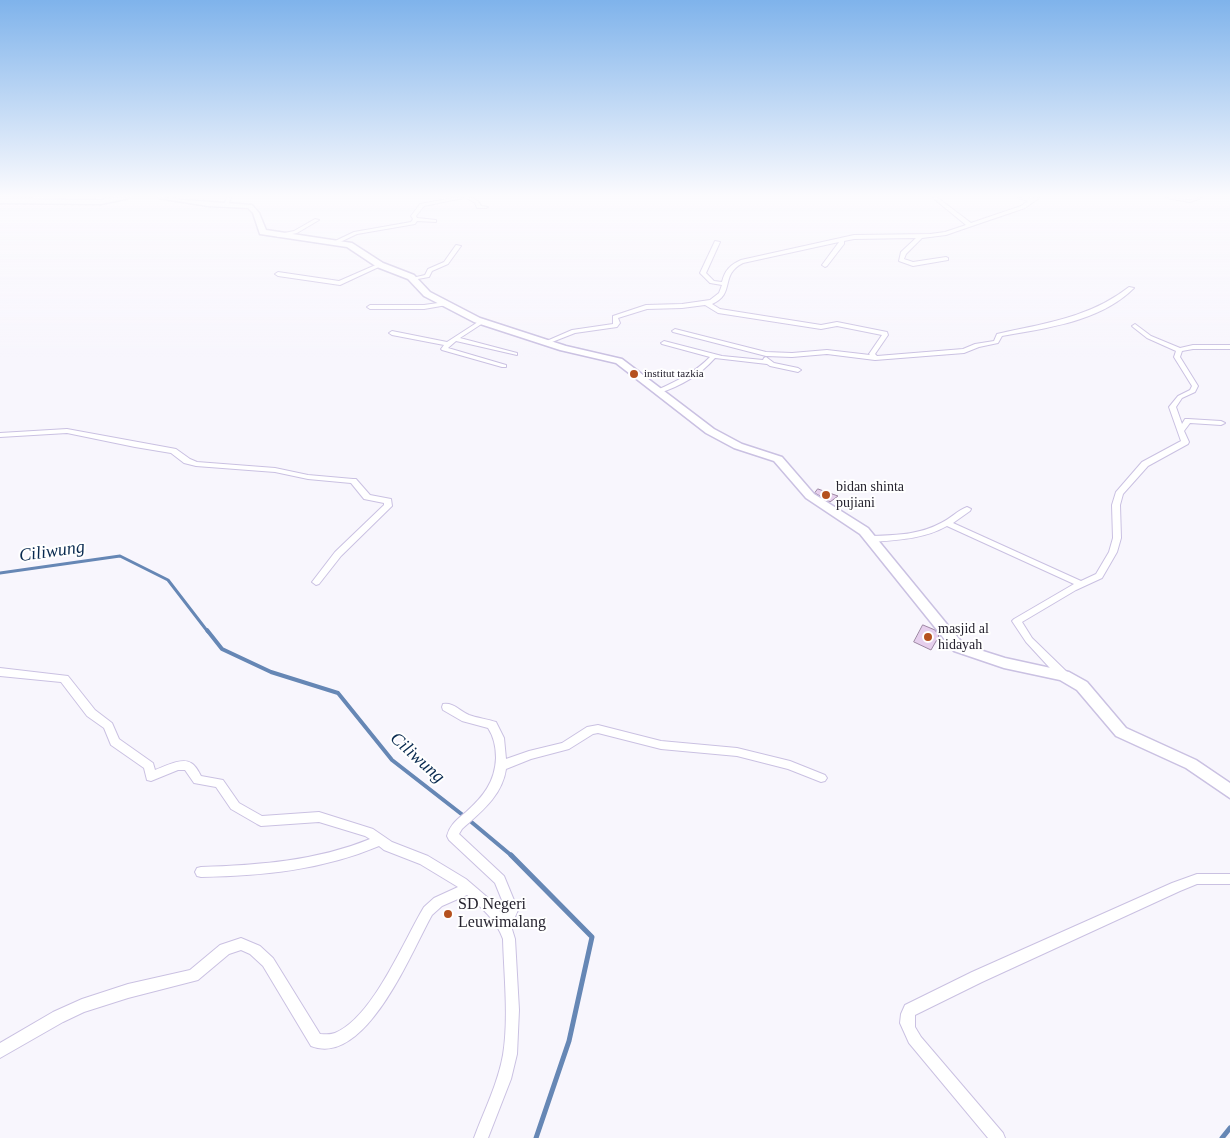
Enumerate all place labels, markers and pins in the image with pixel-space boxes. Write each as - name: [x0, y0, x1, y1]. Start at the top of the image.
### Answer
- place label: institut tazkia: [644, 367, 704, 381]
- marker: institut tazkia: [628, 368, 640, 380]
- place label: bidan shinta pujiani: [836, 479, 904, 512]
- marker: bidan shinta pujiani: [820, 489, 832, 501]
- place label: masjid al hidayah: [938, 621, 989, 654]
- marker: masjid al hidayah: [922, 631, 934, 643]
- place label: SD Negeri Leuwimalang: [458, 895, 546, 933]
- marker: SD Negeri Leuwimalang: [442, 908, 454, 920]

